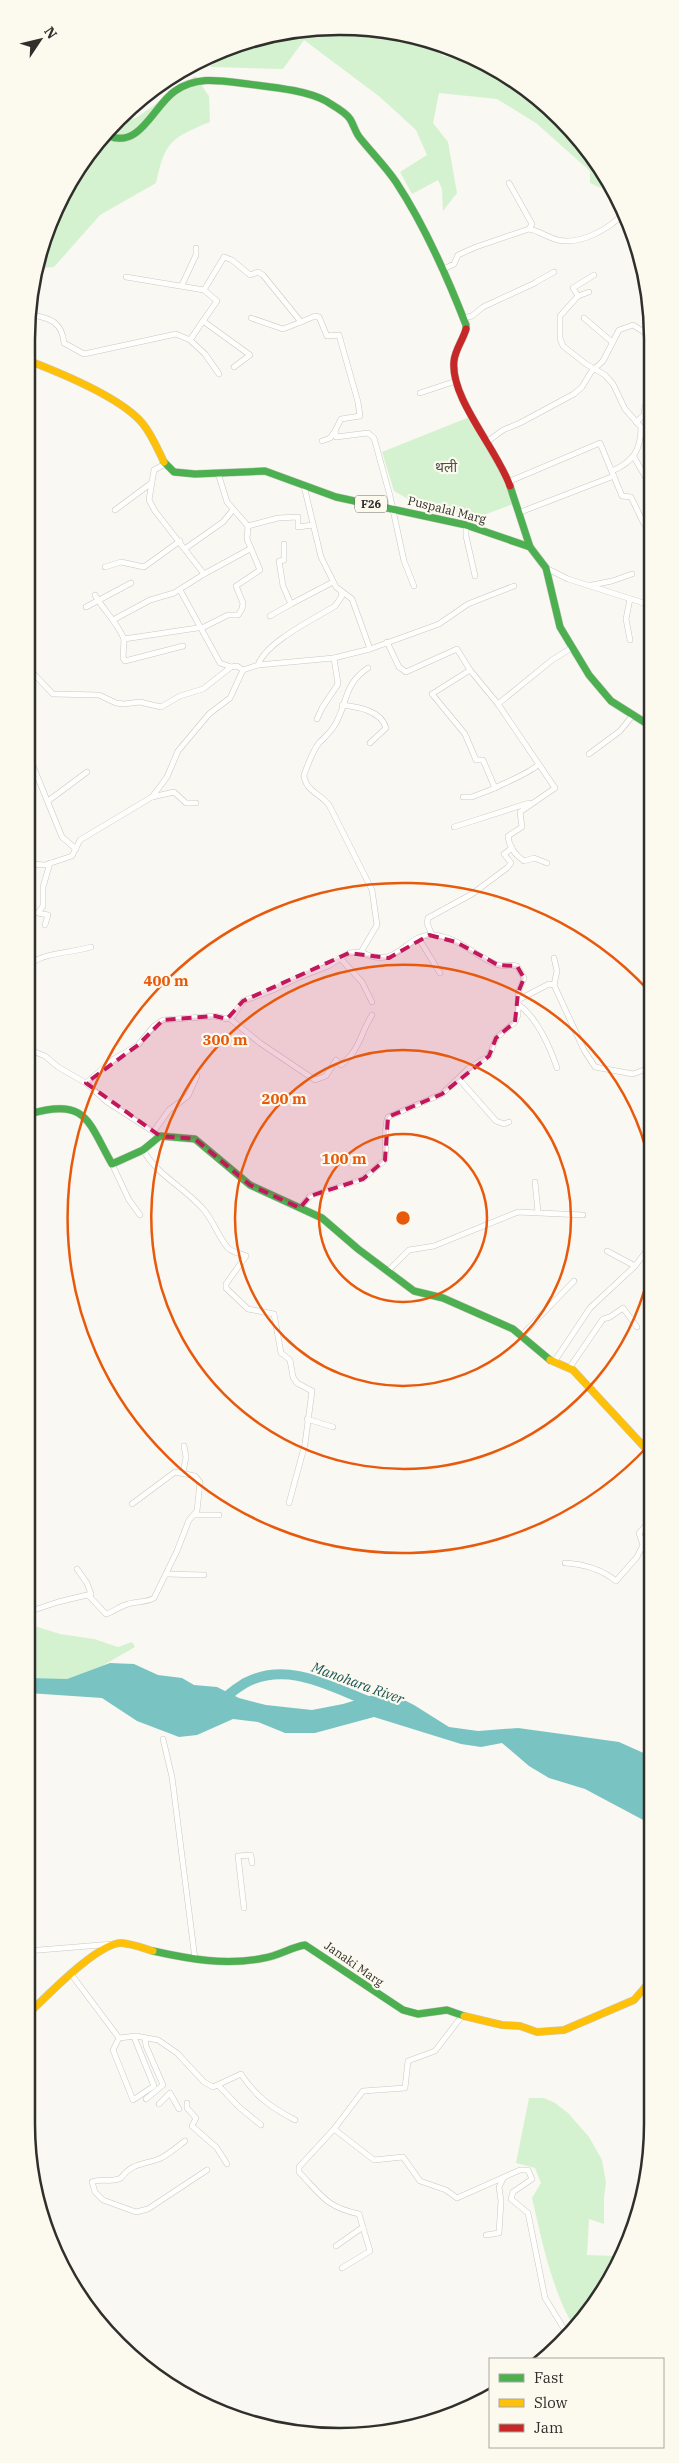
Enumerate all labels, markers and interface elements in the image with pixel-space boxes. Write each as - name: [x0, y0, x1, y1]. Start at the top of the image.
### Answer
- north arrow: [15, 15, 65, 65]
- text: N: [40, 23, 61, 42]
- district label: थली: [435, 458, 457, 476]
- street label: Puspalal Marg: [406, 493, 488, 527]
- road number: F26: [355, 496, 387, 512]
- text: 400 m: [143, 971, 189, 990]
- text: 300 m: [202, 1030, 248, 1049]
- text: 200 m: [261, 1089, 307, 1108]
- text: 100 m: [321, 1149, 367, 1168]
- centre of rings: [394, 1209, 412, 1227]
- water label: Manohara River: [308, 1658, 407, 1708]
- street label: Janaki Marg: [322, 1938, 387, 1990]
- legend: [489, 2358, 664, 2448]
- text: Fast: [534, 2368, 564, 2387]
- text: Slow: [534, 2393, 568, 2412]
- text: Jam: [534, 2418, 563, 2437]

